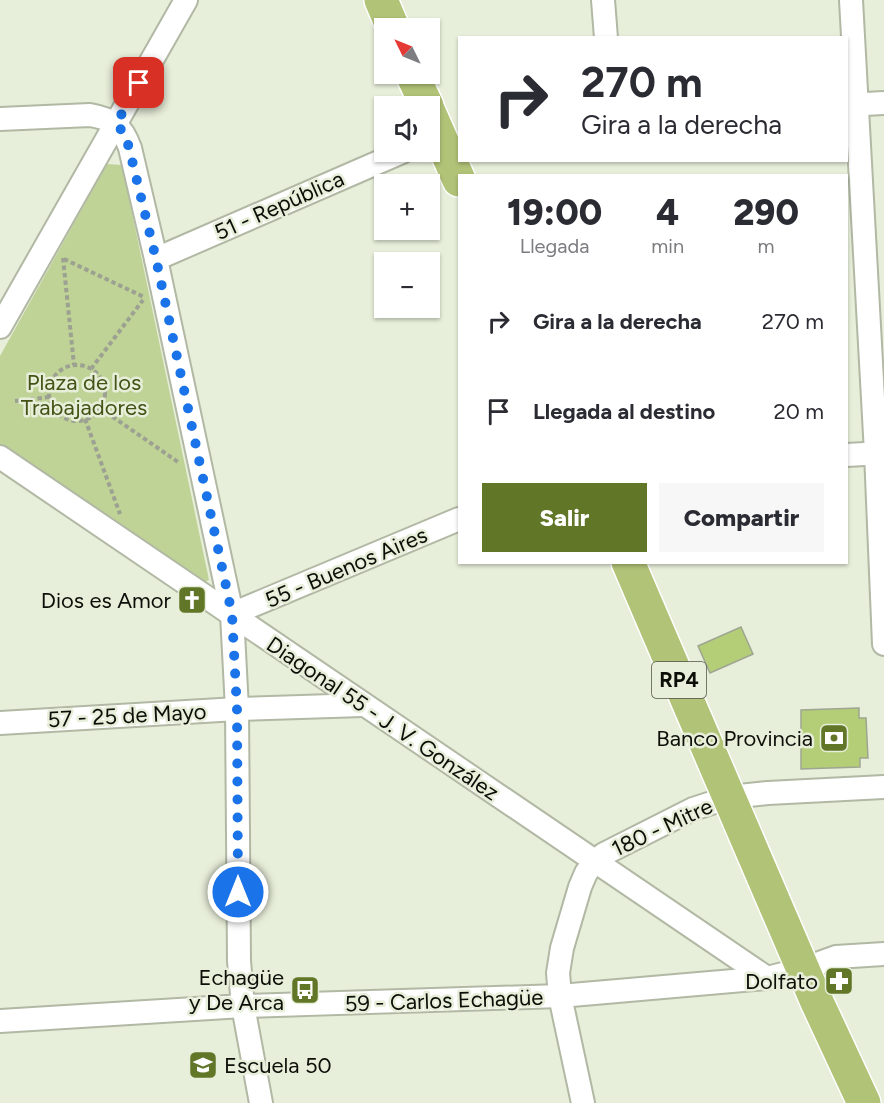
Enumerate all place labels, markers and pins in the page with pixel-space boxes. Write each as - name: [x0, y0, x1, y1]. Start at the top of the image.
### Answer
- pin: [113, 57, 164, 108]
- church icon: Dios es Amor: [176, 584, 208, 616]
- place label: Dios es Amor: [41, 587, 172, 614]
- bank icon: Banco Provincia: [818, 722, 850, 754]
- place label: Banco Provincia: [656, 725, 813, 752]
- place label: Echagüe y De Arca: [189, 964, 284, 1016]
- pharmacy icon: Dolfato: [823, 965, 855, 997]
- place label: Dolfato: [745, 968, 818, 995]
- bus stop icon: Echagüe y De Arca: [289, 974, 321, 1006]
- school or university icon: Escuela 50: [187, 1049, 219, 1081]
- place label: Escuela 50: [224, 1052, 332, 1079]

